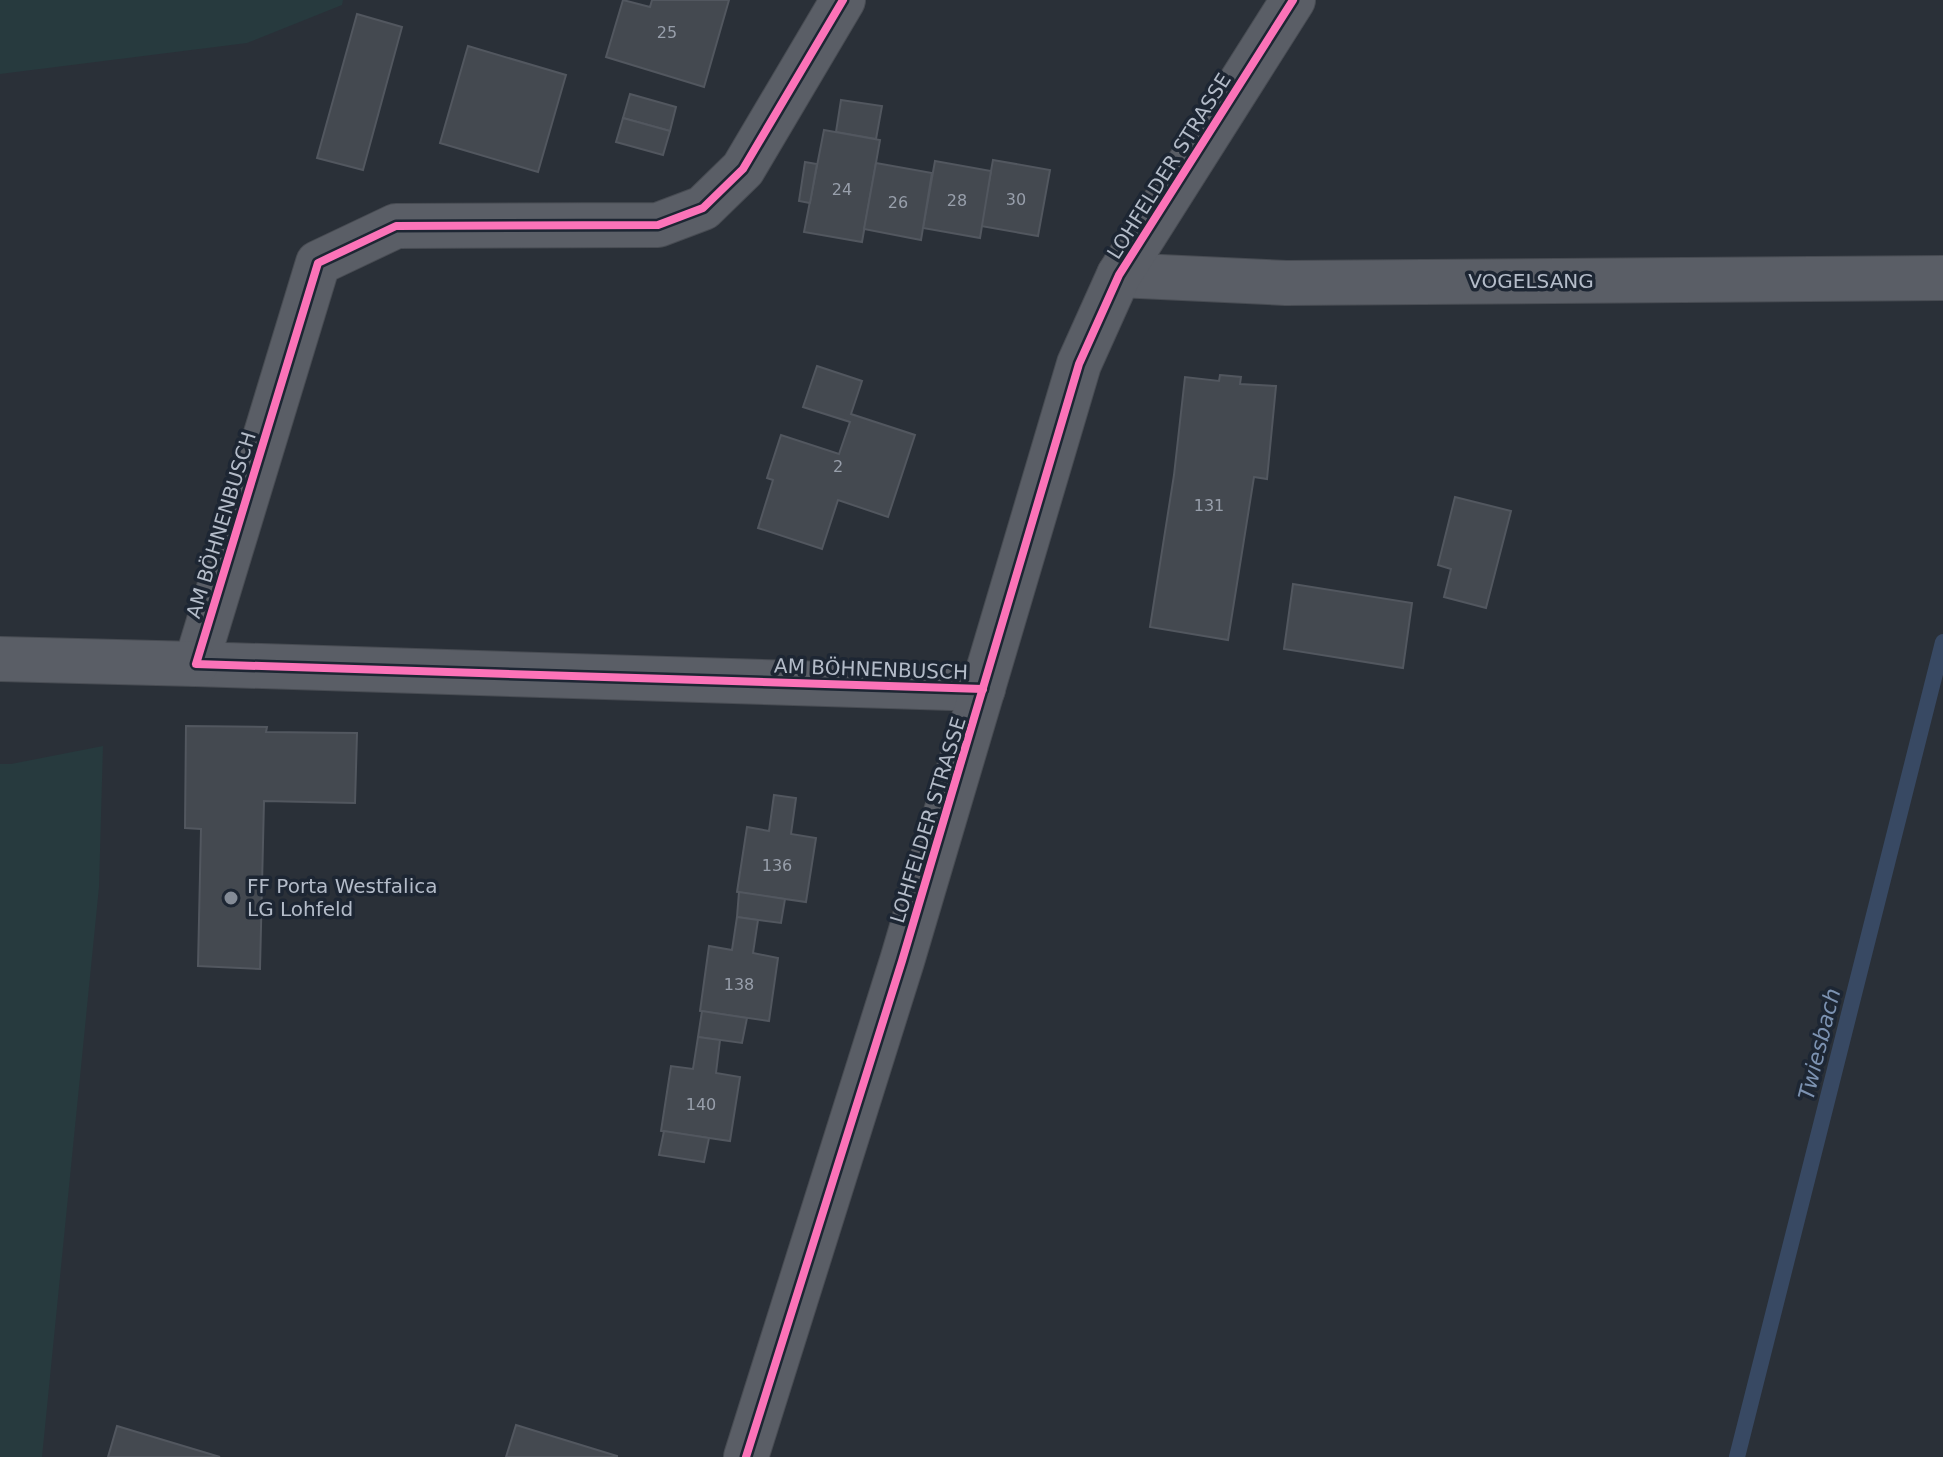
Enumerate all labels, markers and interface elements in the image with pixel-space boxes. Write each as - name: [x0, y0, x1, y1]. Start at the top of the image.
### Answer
- house number: 25: [657, 23, 677, 42]
- street label: LOHFELDER STRASSE: [1102, 69, 1236, 263]
- house number: 24: [832, 180, 852, 199]
- house number: 30: [1006, 190, 1026, 209]
- house number: 28: [947, 191, 967, 210]
- house number: 26: [888, 193, 908, 212]
- street label: VOGELSANG: [1468, 269, 1594, 293]
- street label: AM BÖHNENBUSCH: [181, 429, 261, 621]
- house number: 2: [833, 457, 843, 476]
- house number: 131: [1194, 496, 1224, 515]
- street label: AM BÖHNENBUSCH: [774, 654, 968, 684]
- street label: LOHFELDER STRASSE: [885, 714, 971, 926]
- house number: 136: [762, 856, 792, 875]
- place label: FF Porta Westfalica LG Lohfeld: [247, 874, 437, 921]
- marker: FF Porta Westfalica LG Lohfeld: [222, 889, 240, 907]
- house number: 138: [724, 975, 754, 994]
- water label: Twiesbach: [1794, 986, 1845, 1103]
- house number: 140: [686, 1095, 716, 1114]

